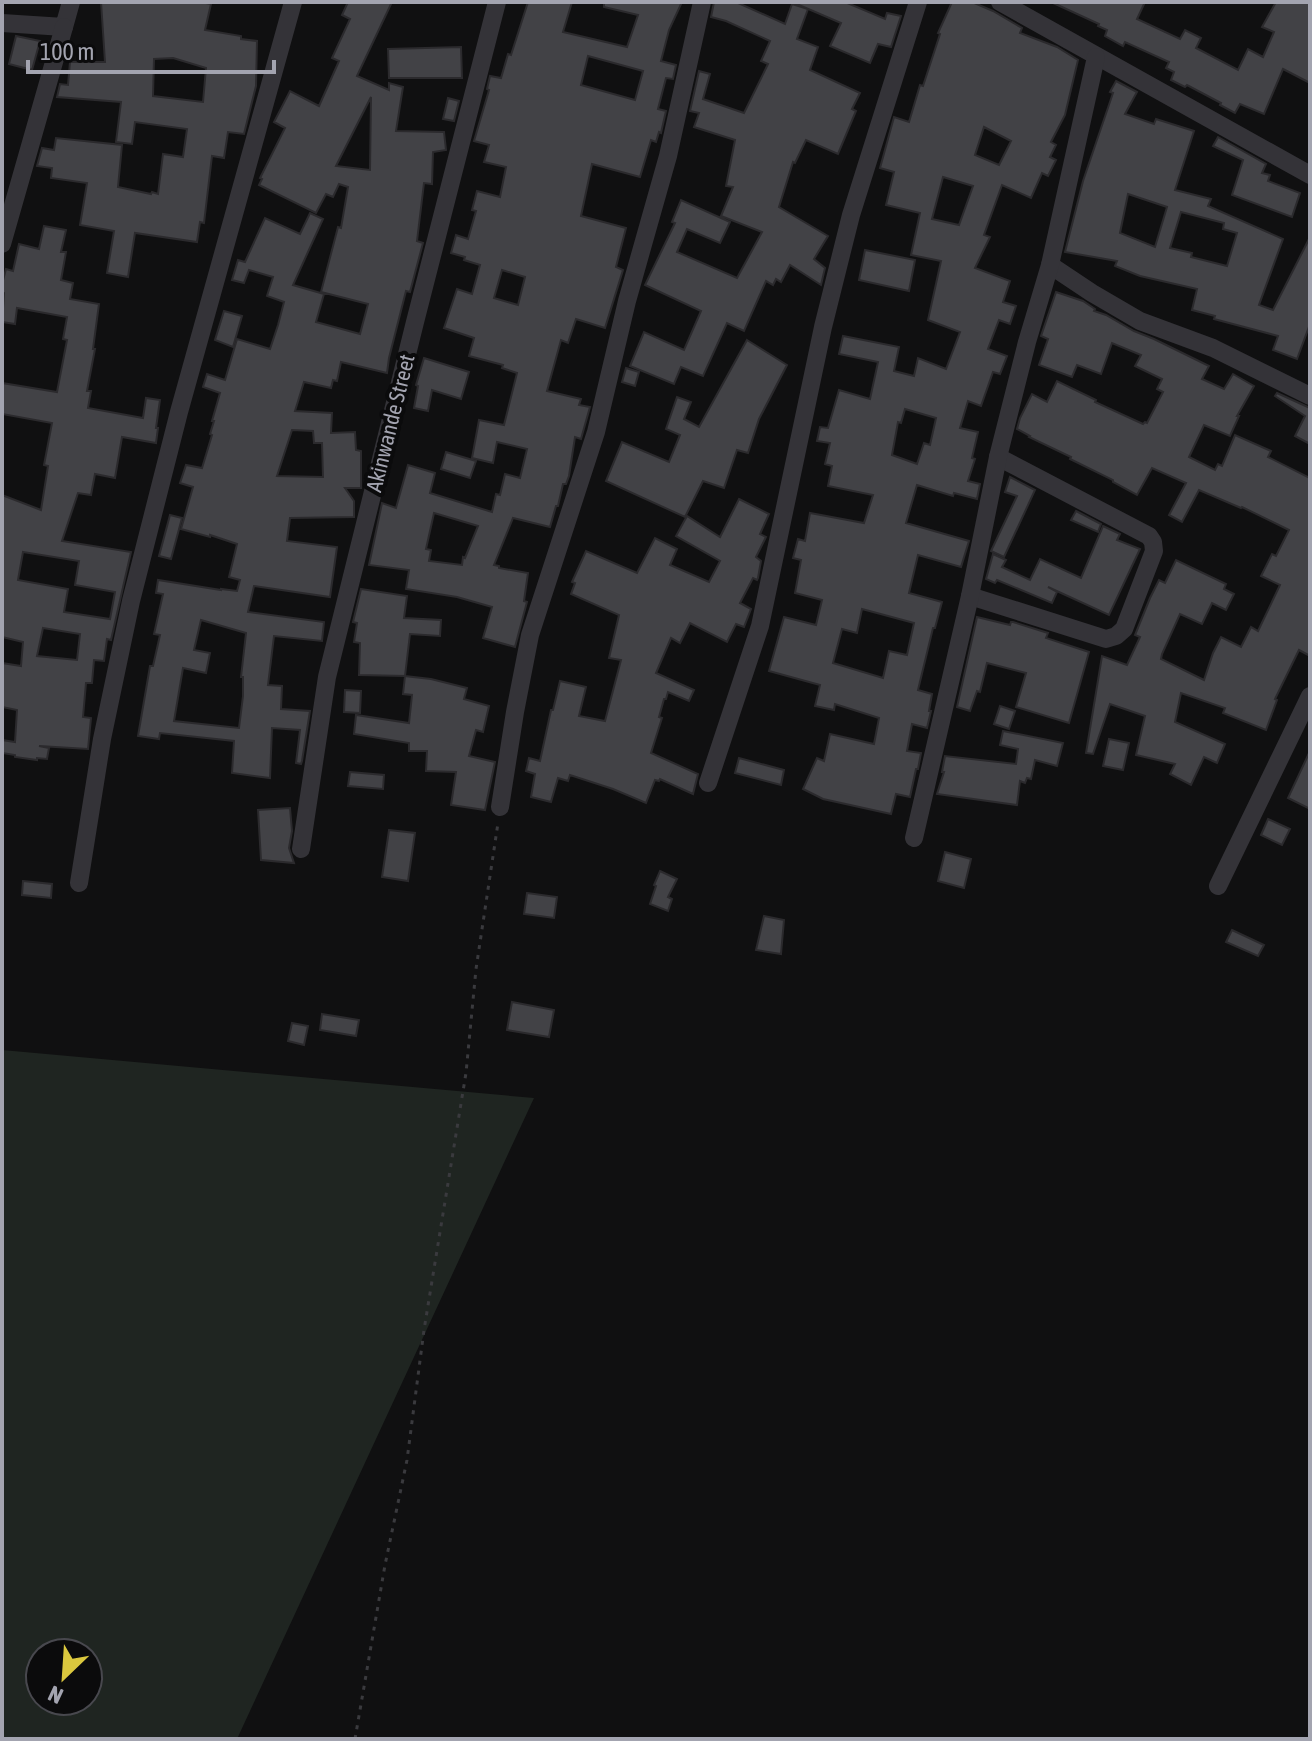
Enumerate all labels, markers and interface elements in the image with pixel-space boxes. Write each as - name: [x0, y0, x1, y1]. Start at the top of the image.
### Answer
- scale bar: [28, 24, 274, 74]
- text: 100 m: [40, 38, 94, 65]
- street label: Akinwande Street: [360, 351, 420, 495]
- north arrow: [24, 1637, 104, 1717]
- text: N: [44, 1681, 67, 1710]

